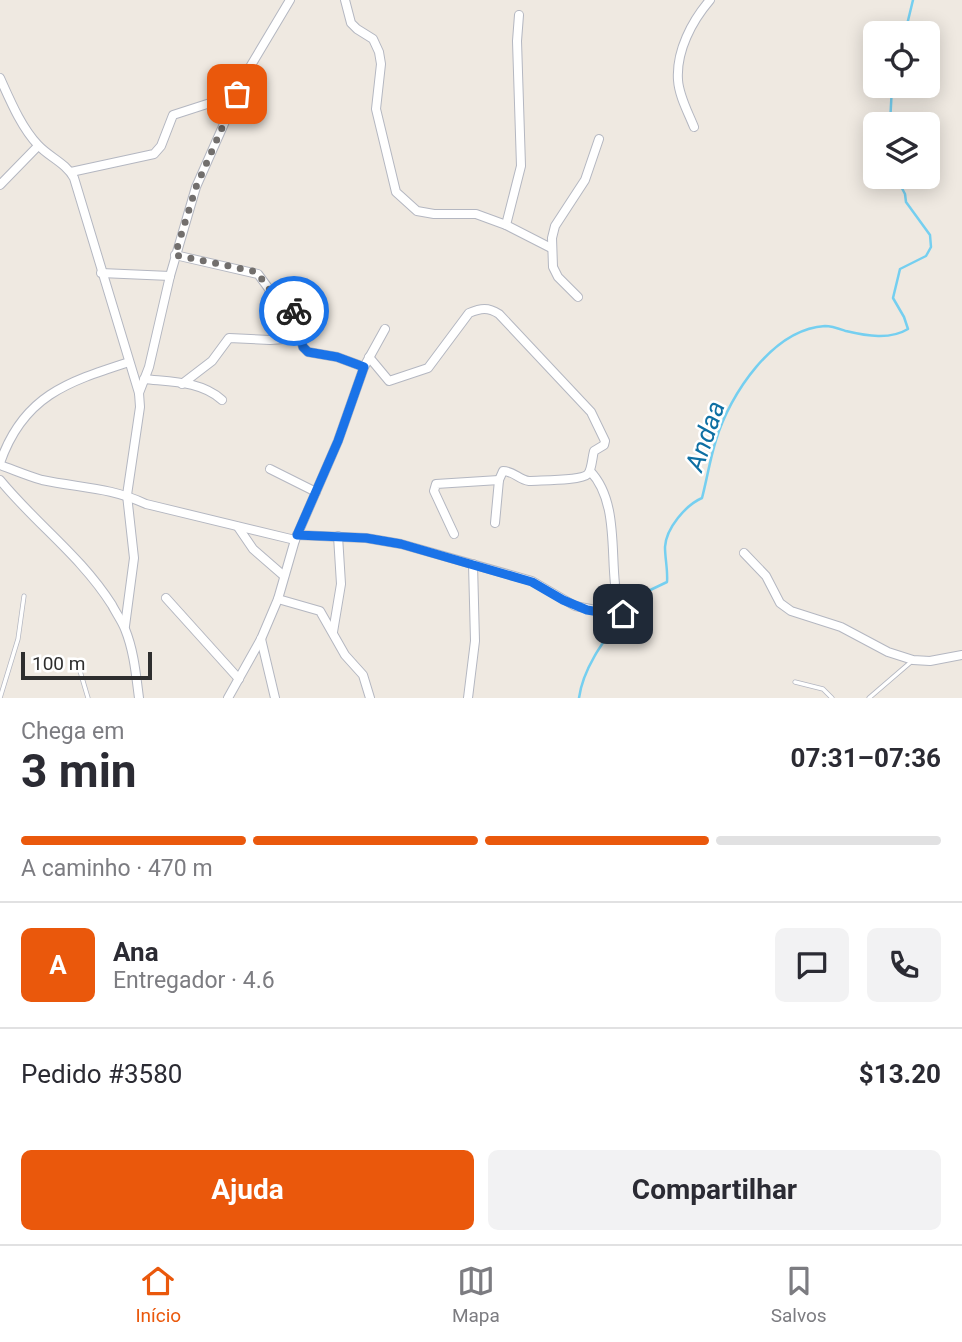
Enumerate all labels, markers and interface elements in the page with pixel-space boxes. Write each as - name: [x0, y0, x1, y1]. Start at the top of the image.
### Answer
- map controls: [863, 21, 940, 189]
- button: locate: [863, 21, 940, 98]
- pin: [207, 64, 267, 124]
- icon: bag: [218, 75, 256, 113]
- button: layers: [863, 112, 940, 189]
- courier: [259, 276, 329, 346]
- icon: bike: [275, 292, 313, 330]
- water label: Andaa: [678, 397, 731, 477]
- pin: [593, 584, 653, 644]
- icon: home: [604, 595, 642, 633]
- scale bar: [21, 649, 152, 681]
- text: 100 m: [32, 652, 85, 675]
- text: Chega em: [21, 718, 124, 745]
- text: 07:31–07:36: [791, 743, 941, 773]
- text: 3 min: [21, 744, 137, 798]
- text: A caminho · 470 m: [21, 855, 213, 882]
- button: chat: [775, 928, 849, 1002]
- button: phone: [867, 928, 941, 1002]
- text: Ana: [113, 937, 159, 967]
- text: A: [49, 950, 67, 980]
- text: Entregador · 4.6: [113, 967, 275, 994]
- text: Pedido #3580: [21, 1059, 182, 1089]
- text: $13.20: [859, 1059, 941, 1089]
- button: Ajuda: [21, 1150, 474, 1230]
- button: Compartilhar: [488, 1150, 941, 1230]
- tab: Início: [135, 1262, 181, 1327]
- tab: Mapa: [452, 1262, 500, 1327]
- tab: Salvos: [771, 1262, 827, 1327]

